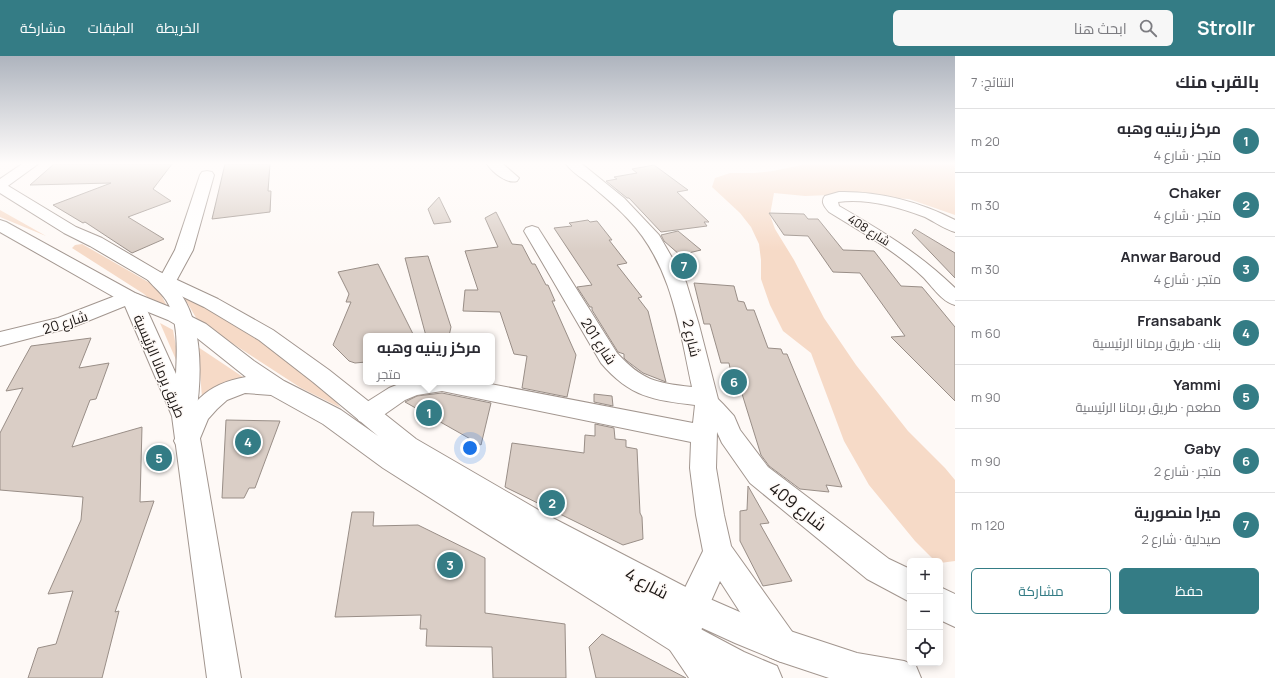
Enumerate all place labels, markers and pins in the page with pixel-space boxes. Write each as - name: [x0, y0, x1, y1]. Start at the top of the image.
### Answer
- pin: 7: [671, 251, 697, 281]
- pin: 6: [721, 367, 747, 397]
- pin: 1: [416, 398, 442, 428]
- pin: 4: [235, 427, 261, 457]
- pin: 5: [146, 443, 172, 473]
- pin: 2: [539, 488, 565, 518]
- pin: 3: [437, 550, 463, 580]

